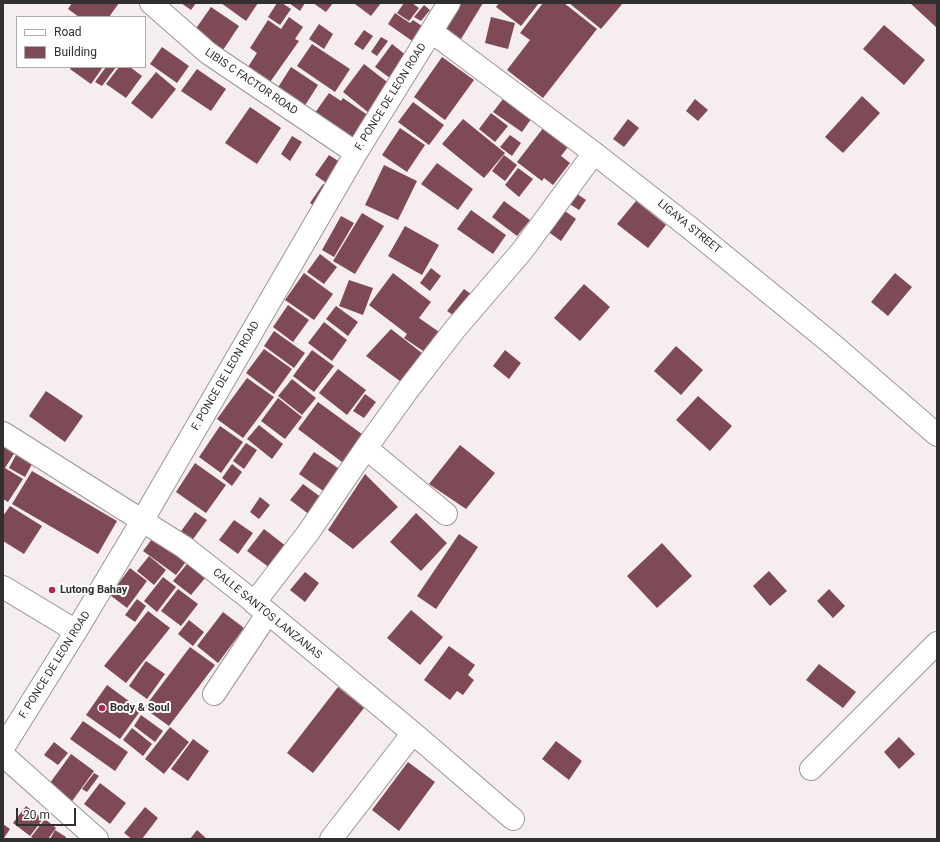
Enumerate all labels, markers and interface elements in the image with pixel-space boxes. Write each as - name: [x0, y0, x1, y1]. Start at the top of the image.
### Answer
- legend: [16, 16, 146, 68]
- text: Road: [54, 25, 82, 39]
- street label: F. PONCE DE LEON ROAD: [353, 41, 429, 153]
- text: Building: [54, 45, 97, 59]
- street label: LIBIS C FACTOR ROAD: [202, 46, 300, 118]
- street label: LIGAYA STREET: [654, 197, 724, 257]
- street label: F. PONCE DE LEON ROAD: [189, 319, 263, 433]
- street label: CALLE SANTOS LANZANAS: [210, 566, 324, 662]
- place label: Lutong Bahay: [60, 583, 127, 597]
- marker: Lutong Bahay: [47, 585, 57, 595]
- street label: F. PONCE DE LEON ROAD: [17, 609, 93, 721]
- place label: Body & Soul: [110, 701, 170, 715]
- marker: Body & Soul: [97, 703, 107, 713]
- scale bar: [18, 800, 78, 826]
- text: 20 m: [23, 808, 50, 822]

